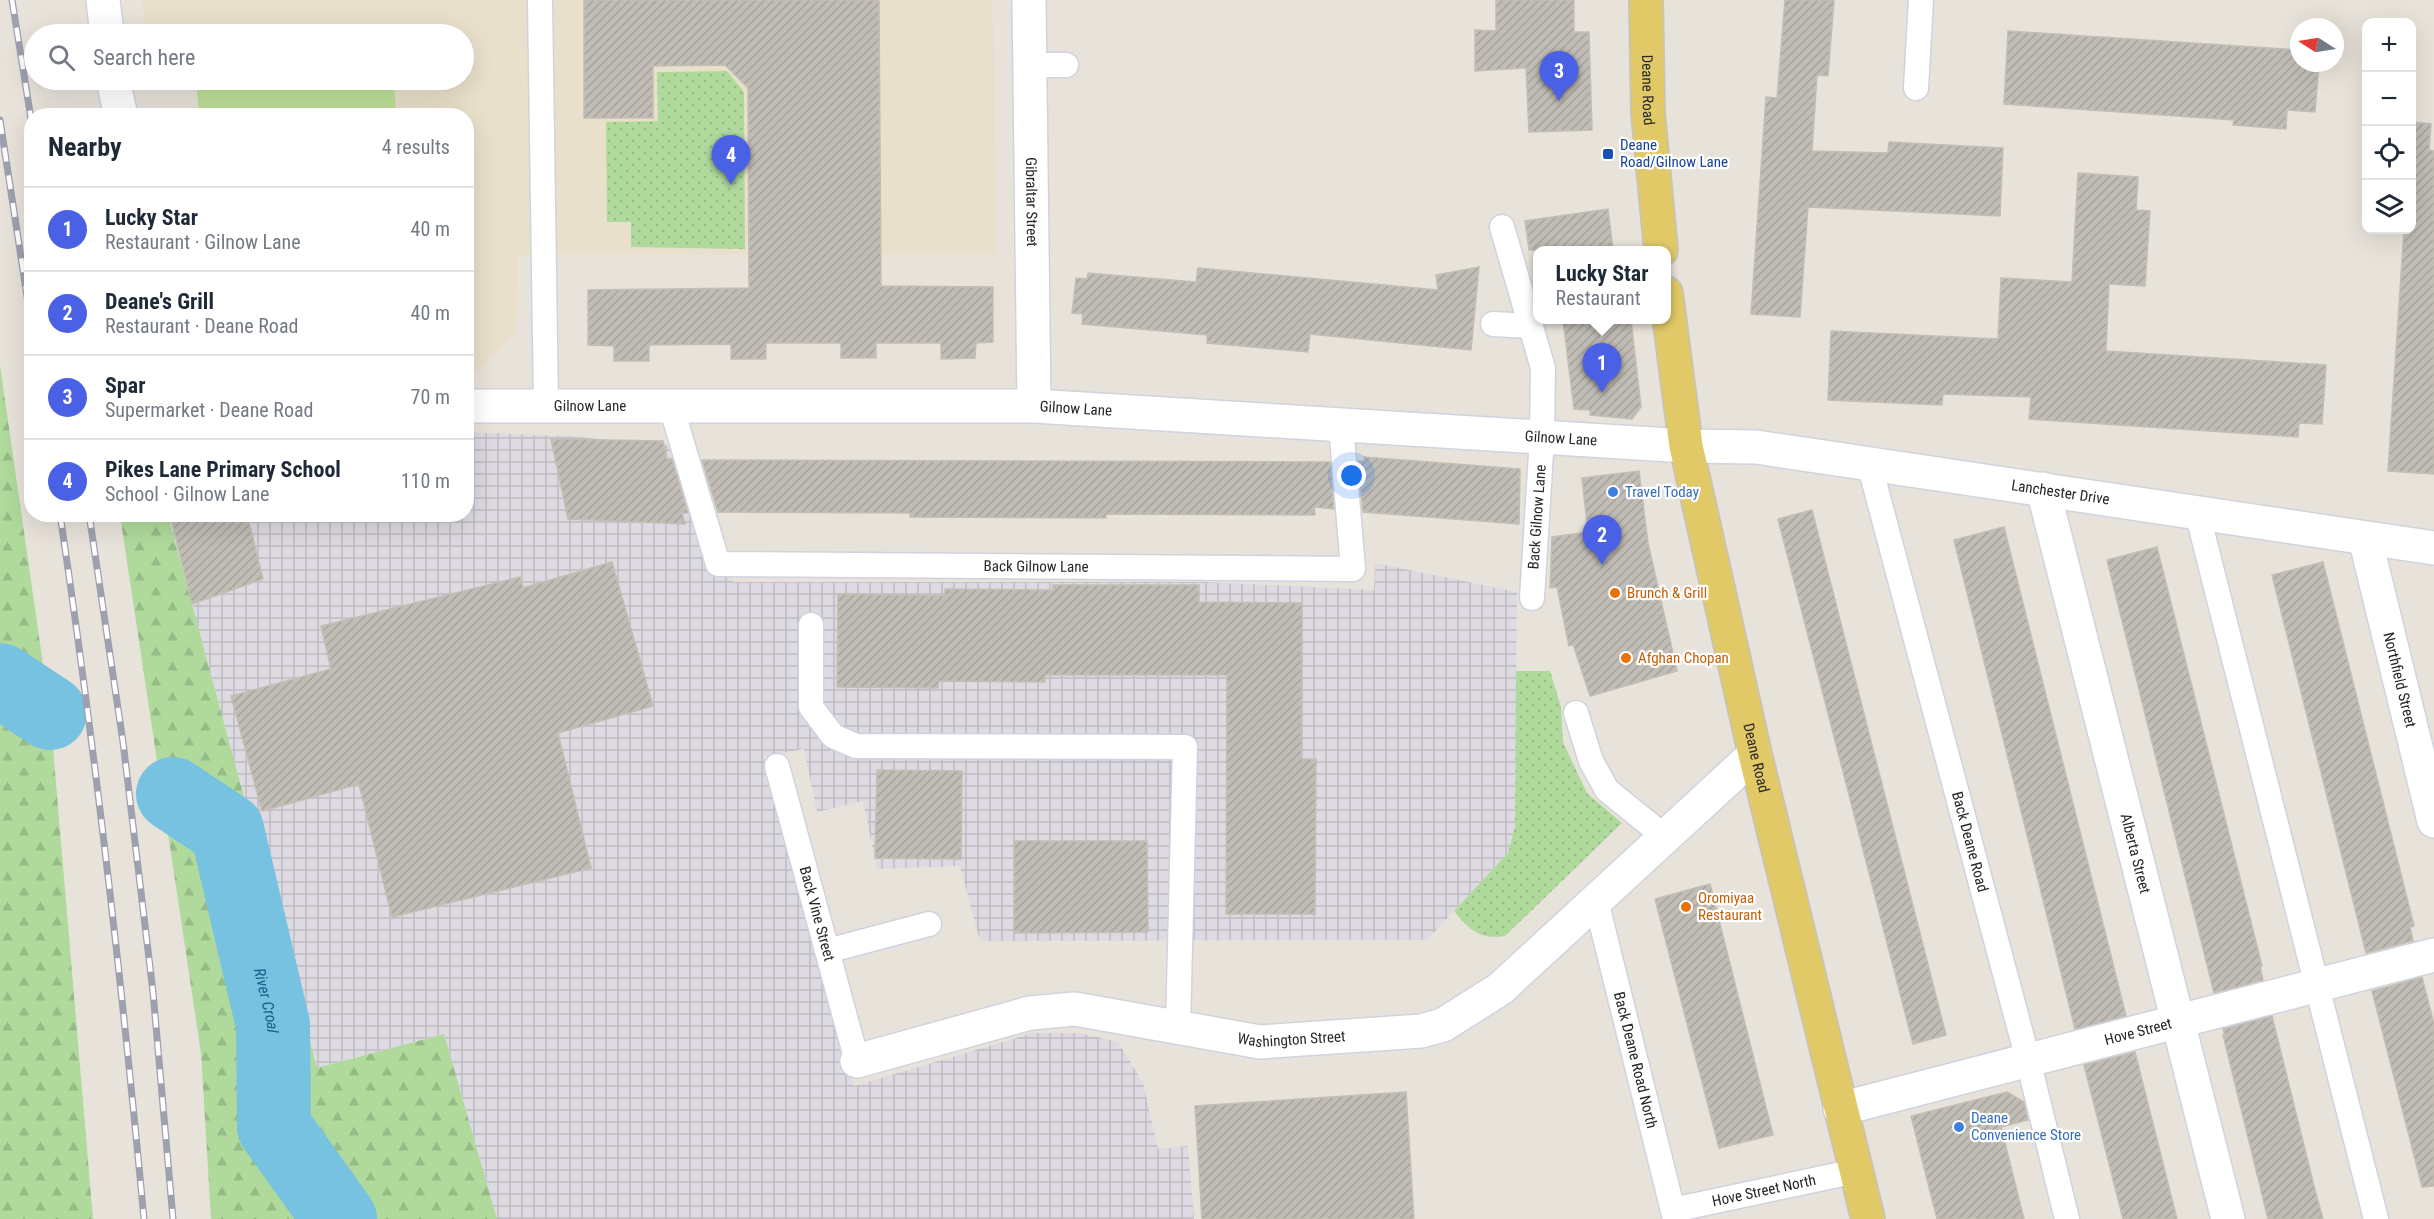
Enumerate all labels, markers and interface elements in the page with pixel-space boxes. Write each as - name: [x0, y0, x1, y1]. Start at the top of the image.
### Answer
- north arrow: [2290, 18, 2344, 72]
- map controls: [2362, 18, 2416, 234]
- button: +: [2362, 18, 2416, 72]
- search box: [24, 24, 474, 90]
- icon: search: [45, 41, 78, 74]
- text: Search here: [93, 45, 195, 70]
- pin: 3: [1540, 51, 1578, 101]
- street label: Deane Road: [1638, 54, 1658, 126]
- button: −: [2362, 72, 2416, 126]
- button: locate: [2362, 126, 2416, 180]
- text: Nearby: [48, 132, 122, 162]
- text: 4 results: [382, 135, 450, 159]
- pin: 4: [712, 136, 750, 185]
- place label: Deane Road/Gilnow Lane: [1620, 136, 1728, 171]
- marker: Deane Road/Gilnow Lane: [1601, 147, 1615, 161]
- street label: Gibraltar Street: [1022, 157, 1041, 247]
- button: layers: [2362, 180, 2416, 234]
- text: Lucky Star: [105, 205, 198, 230]
- text: 1: [62, 217, 73, 241]
- text: 40 m: [411, 217, 450, 241]
- text: Restaurant · Gilnow Lane: [105, 230, 301, 254]
- popup: [1533, 246, 1671, 324]
- text: Lucky Star: [1556, 261, 1648, 286]
- text: Restaurant: [1556, 286, 1641, 310]
- text: Deane's Grill: [105, 289, 214, 314]
- text: 2: [62, 301, 73, 325]
- text: 40 m: [411, 301, 450, 325]
- text: Restaurant · Deane Road: [105, 314, 298, 338]
- pin: 1: [1582, 344, 1622, 393]
- text: Spar: [105, 373, 145, 398]
- text: 3: [62, 385, 73, 409]
- text: 70 m: [411, 385, 450, 409]
- street label: Gilnow Lane: [554, 397, 626, 415]
- street label: Gilnow Lane: [1039, 397, 1113, 420]
- text: Supermarket · Deane Road: [105, 398, 313, 422]
- street label: Gilnow Lane: [1524, 427, 1598, 450]
- text: Pikes Lane Primary School: [105, 457, 341, 482]
- your location: [1337, 461, 1366, 490]
- street label: Back Gilnow Lane: [1524, 464, 1550, 570]
- text: 4: [62, 469, 73, 493]
- text: 110 m: [401, 469, 450, 493]
- street label: Lanchester Drive: [2010, 476, 2111, 509]
- text: School · Gilnow Lane: [105, 482, 269, 506]
- place label: Travel Today: [1625, 483, 1699, 501]
- marker: Travel Today: [1606, 485, 1620, 499]
- pin: 2: [1582, 516, 1622, 565]
- street label: Back Gilnow Lane: [984, 557, 1089, 576]
- place label: Brunch & Grill: [1627, 584, 1707, 602]
- marker: Brunch & Grill: [1608, 586, 1622, 600]
- street label: Northfield Street: [2379, 630, 2420, 729]
- place label: Afghan Chopan: [1638, 649, 1729, 667]
- marker: Afghan Chopan: [1619, 651, 1633, 665]
- street label: Deane Road: [1739, 722, 1773, 794]
- street label: Back Deane Road: [1948, 790, 1992, 894]
- street label: Alberta Street: [2117, 812, 2154, 895]
- street label: Back Vine Street: [796, 864, 838, 963]
- place label: Oromiyaa Restaurant: [1698, 889, 1762, 924]
- marker: Oromiyaa Restaurant: [1679, 900, 1693, 914]
- water label: River Croal: [250, 966, 282, 1033]
- street label: Back Deane Road North: [1610, 990, 1661, 1130]
- street label: Hove Street: [2103, 1014, 2174, 1049]
- street label: Washington Street: [1236, 1027, 1346, 1051]
- place label: Deane Convenience Store: [1971, 1109, 2081, 1144]
- marker: Deane Convenience Store: [1952, 1120, 1966, 1134]
- street label: Hove Street North: [1710, 1171, 1818, 1210]

